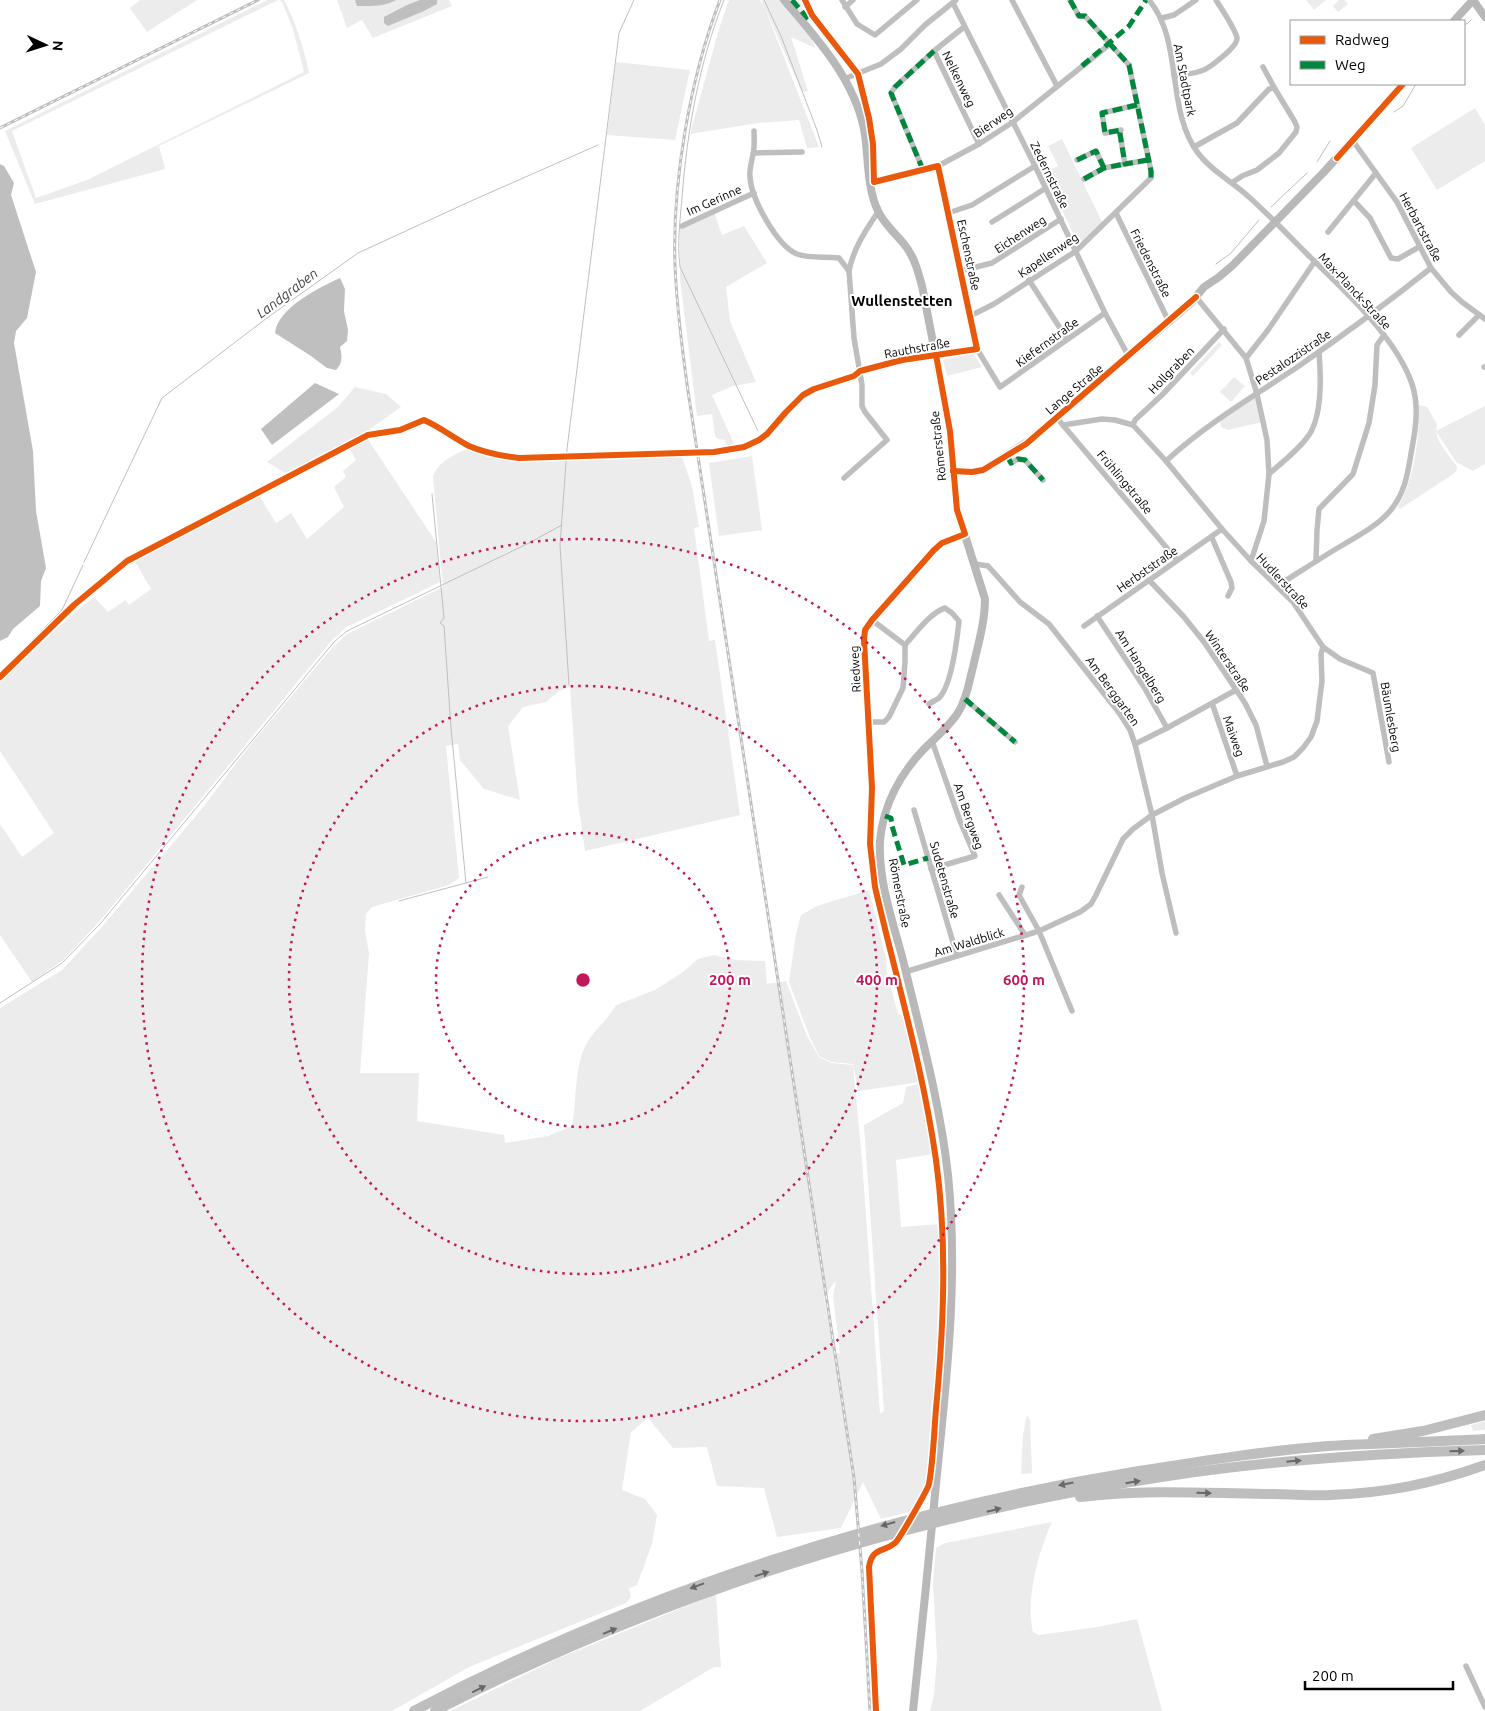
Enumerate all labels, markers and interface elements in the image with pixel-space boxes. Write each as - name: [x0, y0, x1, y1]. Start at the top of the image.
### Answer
- north arrow: [20, 20, 70, 70]
- legend: [1290, 20, 1465, 85]
- text: Radweg: [1335, 31, 1389, 48]
- text: N: [50, 40, 66, 52]
- street label: Am Stadtpark: [1172, 43, 1198, 117]
- street label: Nelkenweg: [940, 49, 978, 109]
- text: Weg: [1335, 56, 1366, 73]
- street label: Bierweg: [971, 104, 1015, 140]
- street label: Zedernstraße: [1028, 139, 1072, 211]
- street label: Im Gerinne: [685, 182, 743, 218]
- street label: Herbartstraße: [1397, 190, 1445, 264]
- street label: Eichenweg: [992, 213, 1048, 255]
- street label: Eschenstraße: [955, 218, 983, 292]
- street label: Friedenstraße: [1128, 227, 1174, 299]
- street label: Kapellenweg: [1015, 230, 1081, 280]
- street label: Max-Planck-Straße: [1316, 250, 1394, 332]
- water label: Landgraben: [253, 265, 321, 321]
- district label: Wullenstetten: [851, 292, 953, 309]
- street label: Kiefernstraße: [1013, 315, 1081, 369]
- street label: Pestalozzistraße: [1253, 327, 1333, 387]
- street label: Rauthstraße: [883, 336, 951, 360]
- street label: Hollgraben: [1146, 344, 1196, 396]
- street label: Lange Straße: [1043, 361, 1105, 417]
- street label: Römerstraße: [928, 410, 948, 482]
- street label: Frühlingstraße: [1095, 448, 1155, 516]
- street label: Herbststraße: [1114, 543, 1180, 595]
- street label: Hudlerstraße: [1254, 551, 1312, 611]
- street label: Am Hangelberg: [1113, 627, 1169, 705]
- street label: Winterstraße: [1203, 628, 1253, 694]
- street label: Riedweg: [847, 645, 863, 693]
- street label: Am Berggarten: [1084, 654, 1142, 728]
- street label: Bäumlesberg: [1378, 681, 1404, 753]
- street label: Maiweg: [1221, 714, 1247, 758]
- street label: Am Bergweg: [952, 781, 986, 851]
- street label: Sudetenstraße: [928, 840, 962, 920]
- street label: Römerstraße: [887, 857, 913, 929]
- street label: Am Waldblick: [932, 925, 1006, 959]
- centre of rings: [574, 971, 592, 989]
- text: 200 m: [709, 971, 751, 988]
- text: 400 m: [856, 971, 898, 988]
- text: 600 m: [1003, 971, 1045, 988]
- one-way arrow: [1449, 1447, 1465, 1455]
- one-way arrow: [1287, 1457, 1303, 1465]
- one-way arrow: [1126, 1477, 1142, 1485]
- one-way arrow: [1058, 1480, 1074, 1488]
- one-way arrow: [1196, 1489, 1212, 1497]
- one-way arrow: [987, 1506, 1002, 1514]
- one-way arrow: [880, 1521, 895, 1529]
- one-way arrow: [755, 1569, 770, 1577]
- one-way arrow: [689, 1582, 704, 1590]
- one-way arrow: [603, 1626, 617, 1634]
- scale bar: [1305, 1658, 1452, 1690]
- text: 200 m: [1312, 1667, 1354, 1684]
- one-way arrow: [472, 1685, 486, 1693]

